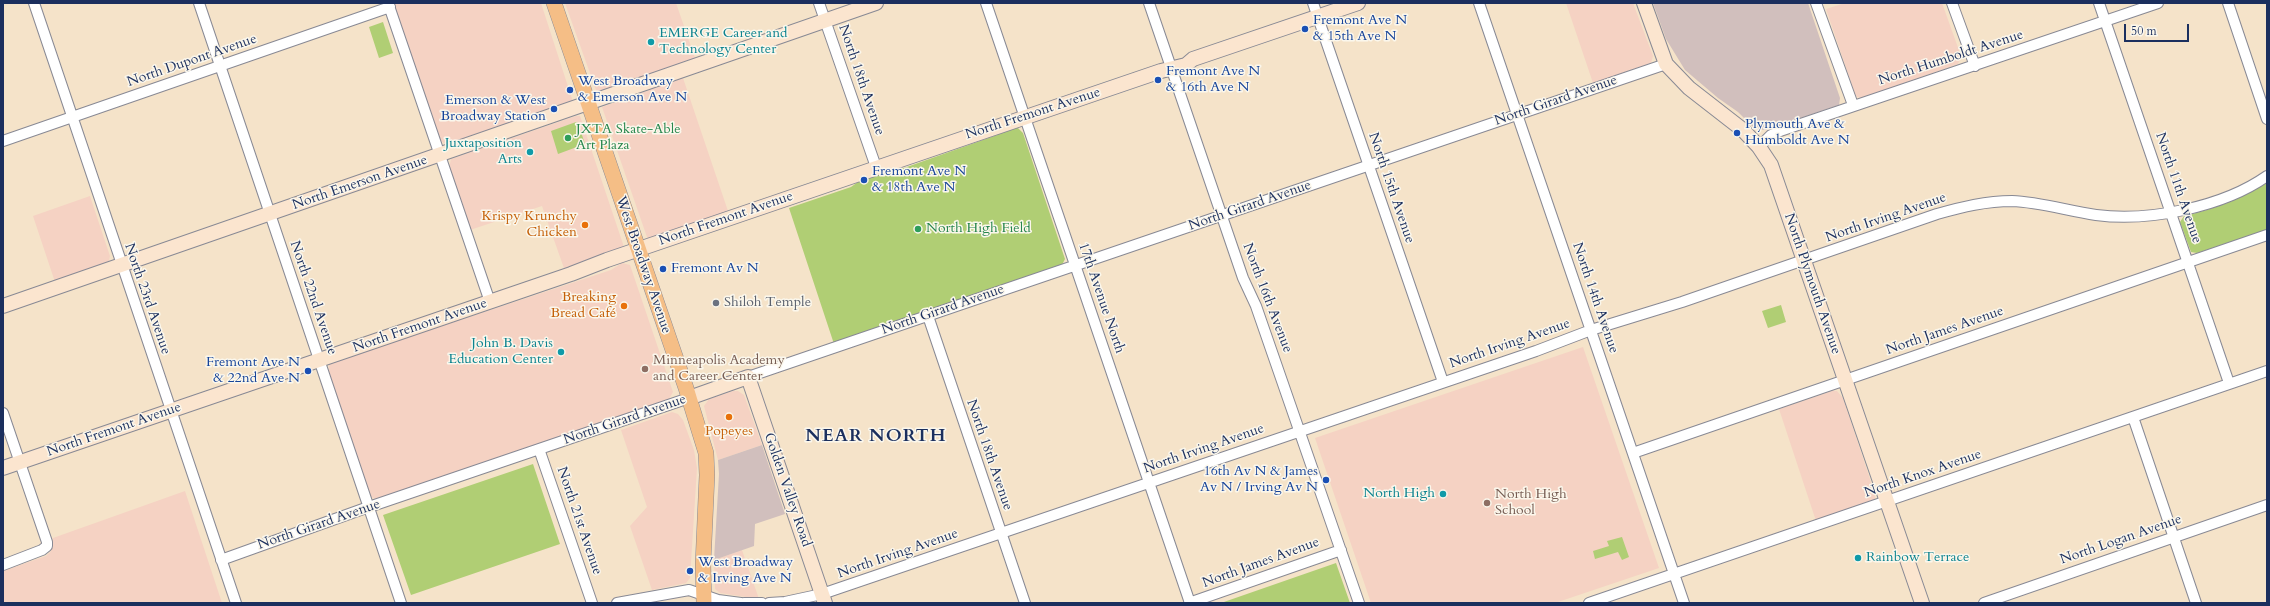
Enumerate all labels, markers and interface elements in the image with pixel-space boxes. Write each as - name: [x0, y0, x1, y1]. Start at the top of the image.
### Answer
- place label: Fremont Ave N & 15th Ave N: [1313, 13, 1407, 46]
- scale bar: [2126, 16, 2191, 42]
- street label: North 18th Avenue: [834, 22, 888, 138]
- text: 50 m: [2131, 23, 2157, 39]
- marker: Fremont Ave N & 15th Ave N: [1300, 24, 1310, 34]
- place label: EMERGE Career and Technology Center: [659, 26, 788, 58]
- street label: North Humboldt Avenue: [1876, 27, 2026, 89]
- street label: North Dupont Avenue: [125, 31, 259, 91]
- marker: EMERGE Career and Technology Center: [646, 37, 656, 47]
- place label: Fremont Ave N & 16th Ave N: [1166, 64, 1260, 96]
- street label: North Girard Avenue: [1493, 72, 1619, 130]
- place label: West Broadway & Emerson Ave N: [578, 74, 687, 106]
- marker: Fremont Ave N & 16th Ave N: [1153, 75, 1163, 85]
- street label: North Fremont Avenue: [963, 84, 1103, 144]
- marker: West Broadway & Emerson Ave N: [565, 85, 575, 95]
- place label: Emerson & West Broadway Station: [441, 93, 546, 126]
- marker: Emerson & West Broadway Station: [549, 104, 559, 114]
- place label: Plymouth Ave & Humboldt Ave N: [1745, 117, 1850, 150]
- place label: JXTA Skate-Able Art Plaza: [576, 122, 681, 154]
- marker: Plymouth Ave & Humboldt Ave N: [1732, 128, 1742, 138]
- street label: North 15th Avenue: [1364, 130, 1418, 246]
- street label: North 11th Avenue: [2151, 130, 2205, 246]
- marker: JXTA Skate-Able Art Plaza: [563, 133, 573, 143]
- place label: Juxtaposition Arts: [445, 136, 522, 168]
- marker: Juxtaposition Arts: [525, 147, 535, 157]
- street label: North Emerson Avenue: [290, 152, 430, 214]
- place label: Fremont Ave N & 18th Ave N: [872, 164, 966, 196]
- marker: Fremont Ave N & 18th Ave N: [859, 175, 869, 185]
- street label: North Girard Avenue: [1187, 177, 1313, 235]
- street label: North Fremont Avenue: [657, 188, 795, 250]
- street label: North Irving Avenue: [1824, 189, 1948, 247]
- street label: West Broadway Avenue: [612, 194, 674, 336]
- place label: Krispy Krunchy Chicken: [482, 209, 577, 242]
- street label: North Plymouth Avenue: [1780, 211, 1844, 357]
- marker: Krispy Krunchy Chicken: [580, 220, 590, 230]
- place label: North High Field: [926, 221, 1031, 237]
- marker: North High Field: [913, 224, 923, 234]
- street label: North 22nd Avenue: [286, 239, 340, 357]
- street label: 17th Avenue North: [1074, 240, 1128, 356]
- street label: North 14th Avenue: [1568, 240, 1622, 356]
- street label: North 23rd Avenue: [120, 241, 174, 357]
- street label: North 16th Avenue: [1238, 241, 1296, 355]
- place label: Fremont Av N: [671, 261, 759, 277]
- marker: Fremont Av N: [658, 264, 668, 274]
- street label: North Girard Avenue: [880, 281, 1006, 339]
- place label: Breaking Bread Café: [550, 290, 616, 322]
- street label: North Fremont Avenue: [351, 295, 489, 357]
- place label: Shiloh Temple: [724, 295, 811, 311]
- marker: Shiloh Temple: [711, 298, 721, 308]
- marker: Breaking Bread Café: [619, 301, 629, 311]
- street label: North James Avenue: [1884, 303, 2006, 359]
- street label: North Irving Avenue: [1448, 315, 1572, 373]
- place label: John B. Davis Education Center: [448, 336, 553, 368]
- marker: John B. Davis Education Center: [556, 347, 566, 357]
- place label: Minneapolis Academy and Career Center: [653, 353, 785, 386]
- place label: Fremont Ave N & 22nd Ave N: [206, 355, 300, 388]
- marker: Minneapolis Academy and Career Center: [640, 364, 650, 374]
- marker: Fremont Ave N & 22nd Ave N: [303, 366, 313, 376]
- street label: North Girard Avenue: [562, 391, 688, 449]
- street label: North 18th Avenue: [962, 397, 1016, 513]
- street label: North Fremont Avenue: [45, 399, 183, 461]
- marker: Popeyes: [724, 412, 734, 422]
- street label: North Irving Avenue: [1142, 420, 1266, 478]
- place label: Popeyes: [705, 424, 753, 440]
- district label: NEAR NORTH: [805, 426, 947, 448]
- street label: Golden Valley Road: [760, 431, 814, 549]
- street label: North Knox Avenue: [1862, 446, 1984, 502]
- place label: 16th Av N & James Av N / Irving Av N: [1200, 464, 1318, 496]
- street label: North 21st Avenue: [553, 465, 605, 577]
- marker: 16th Av N & James Av N / Irving Av N: [1321, 475, 1331, 485]
- place label: North High: [1363, 486, 1435, 502]
- place label: North High School: [1495, 487, 1567, 520]
- marker: North High: [1438, 489, 1448, 499]
- street label: North Girard Avenue: [256, 496, 382, 554]
- marker: North High School: [1482, 498, 1492, 508]
- street label: North Logan Avenue: [2058, 511, 2184, 569]
- street label: North Irving Avenue: [836, 525, 960, 583]
- street label: North James Avenue: [1200, 534, 1322, 592]
- place label: Rainbow Terrace: [1866, 550, 1969, 566]
- marker: Rainbow Terrace: [1853, 553, 1863, 563]
- place label: West Broadway & Irving Ave N: [698, 555, 793, 588]
- marker: West Broadway & Irving Ave N: [685, 566, 695, 576]

